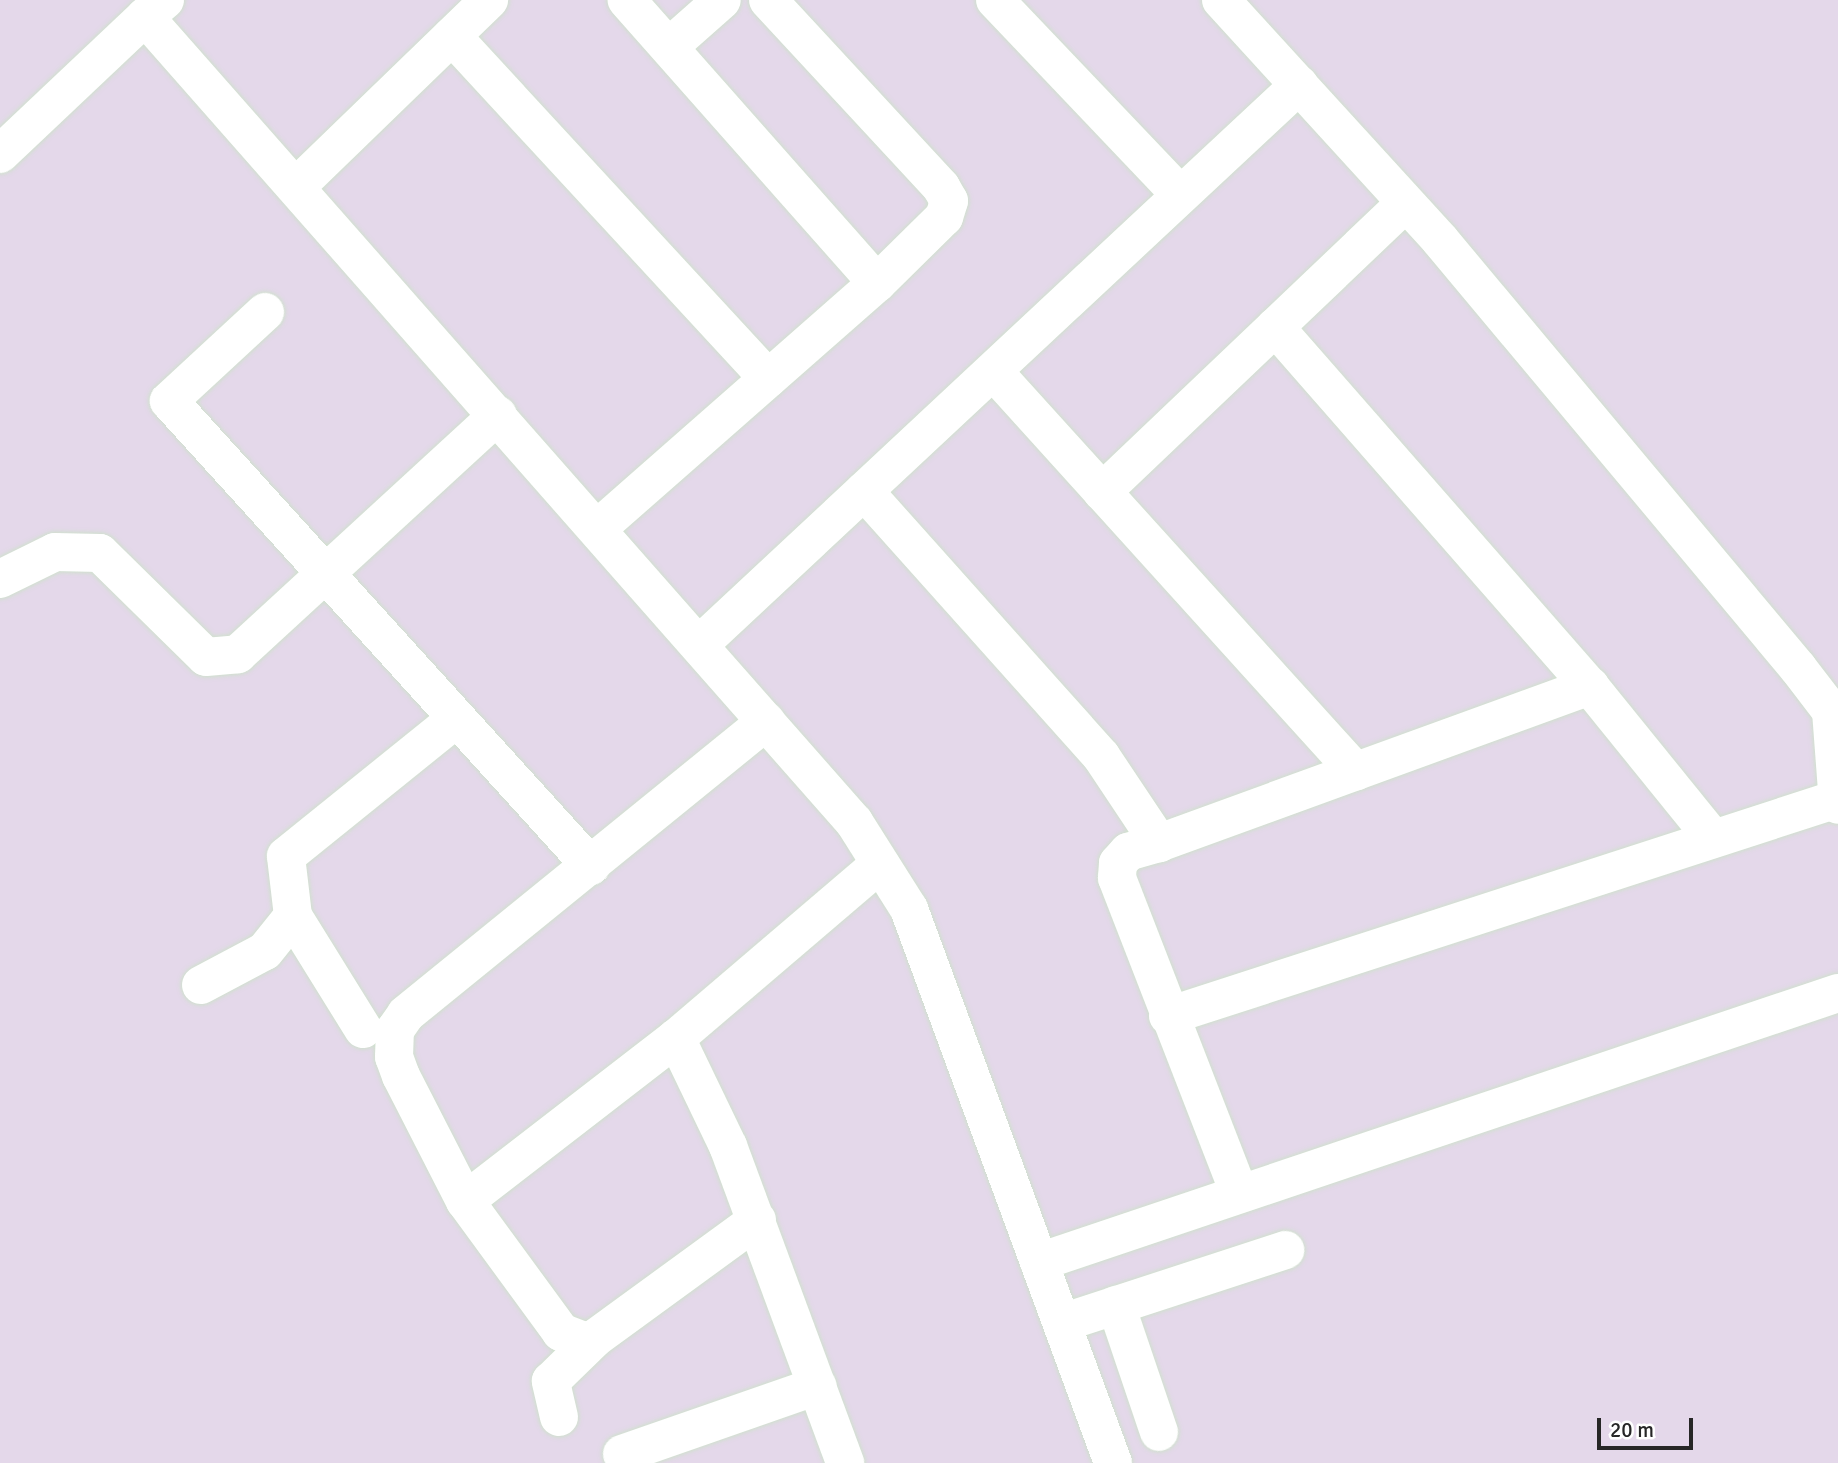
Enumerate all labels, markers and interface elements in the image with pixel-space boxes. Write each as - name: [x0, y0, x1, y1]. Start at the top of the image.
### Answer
- scale bar: [1600, 1404, 1696, 1448]
- text: 20 m: [1610, 1417, 1654, 1443]

